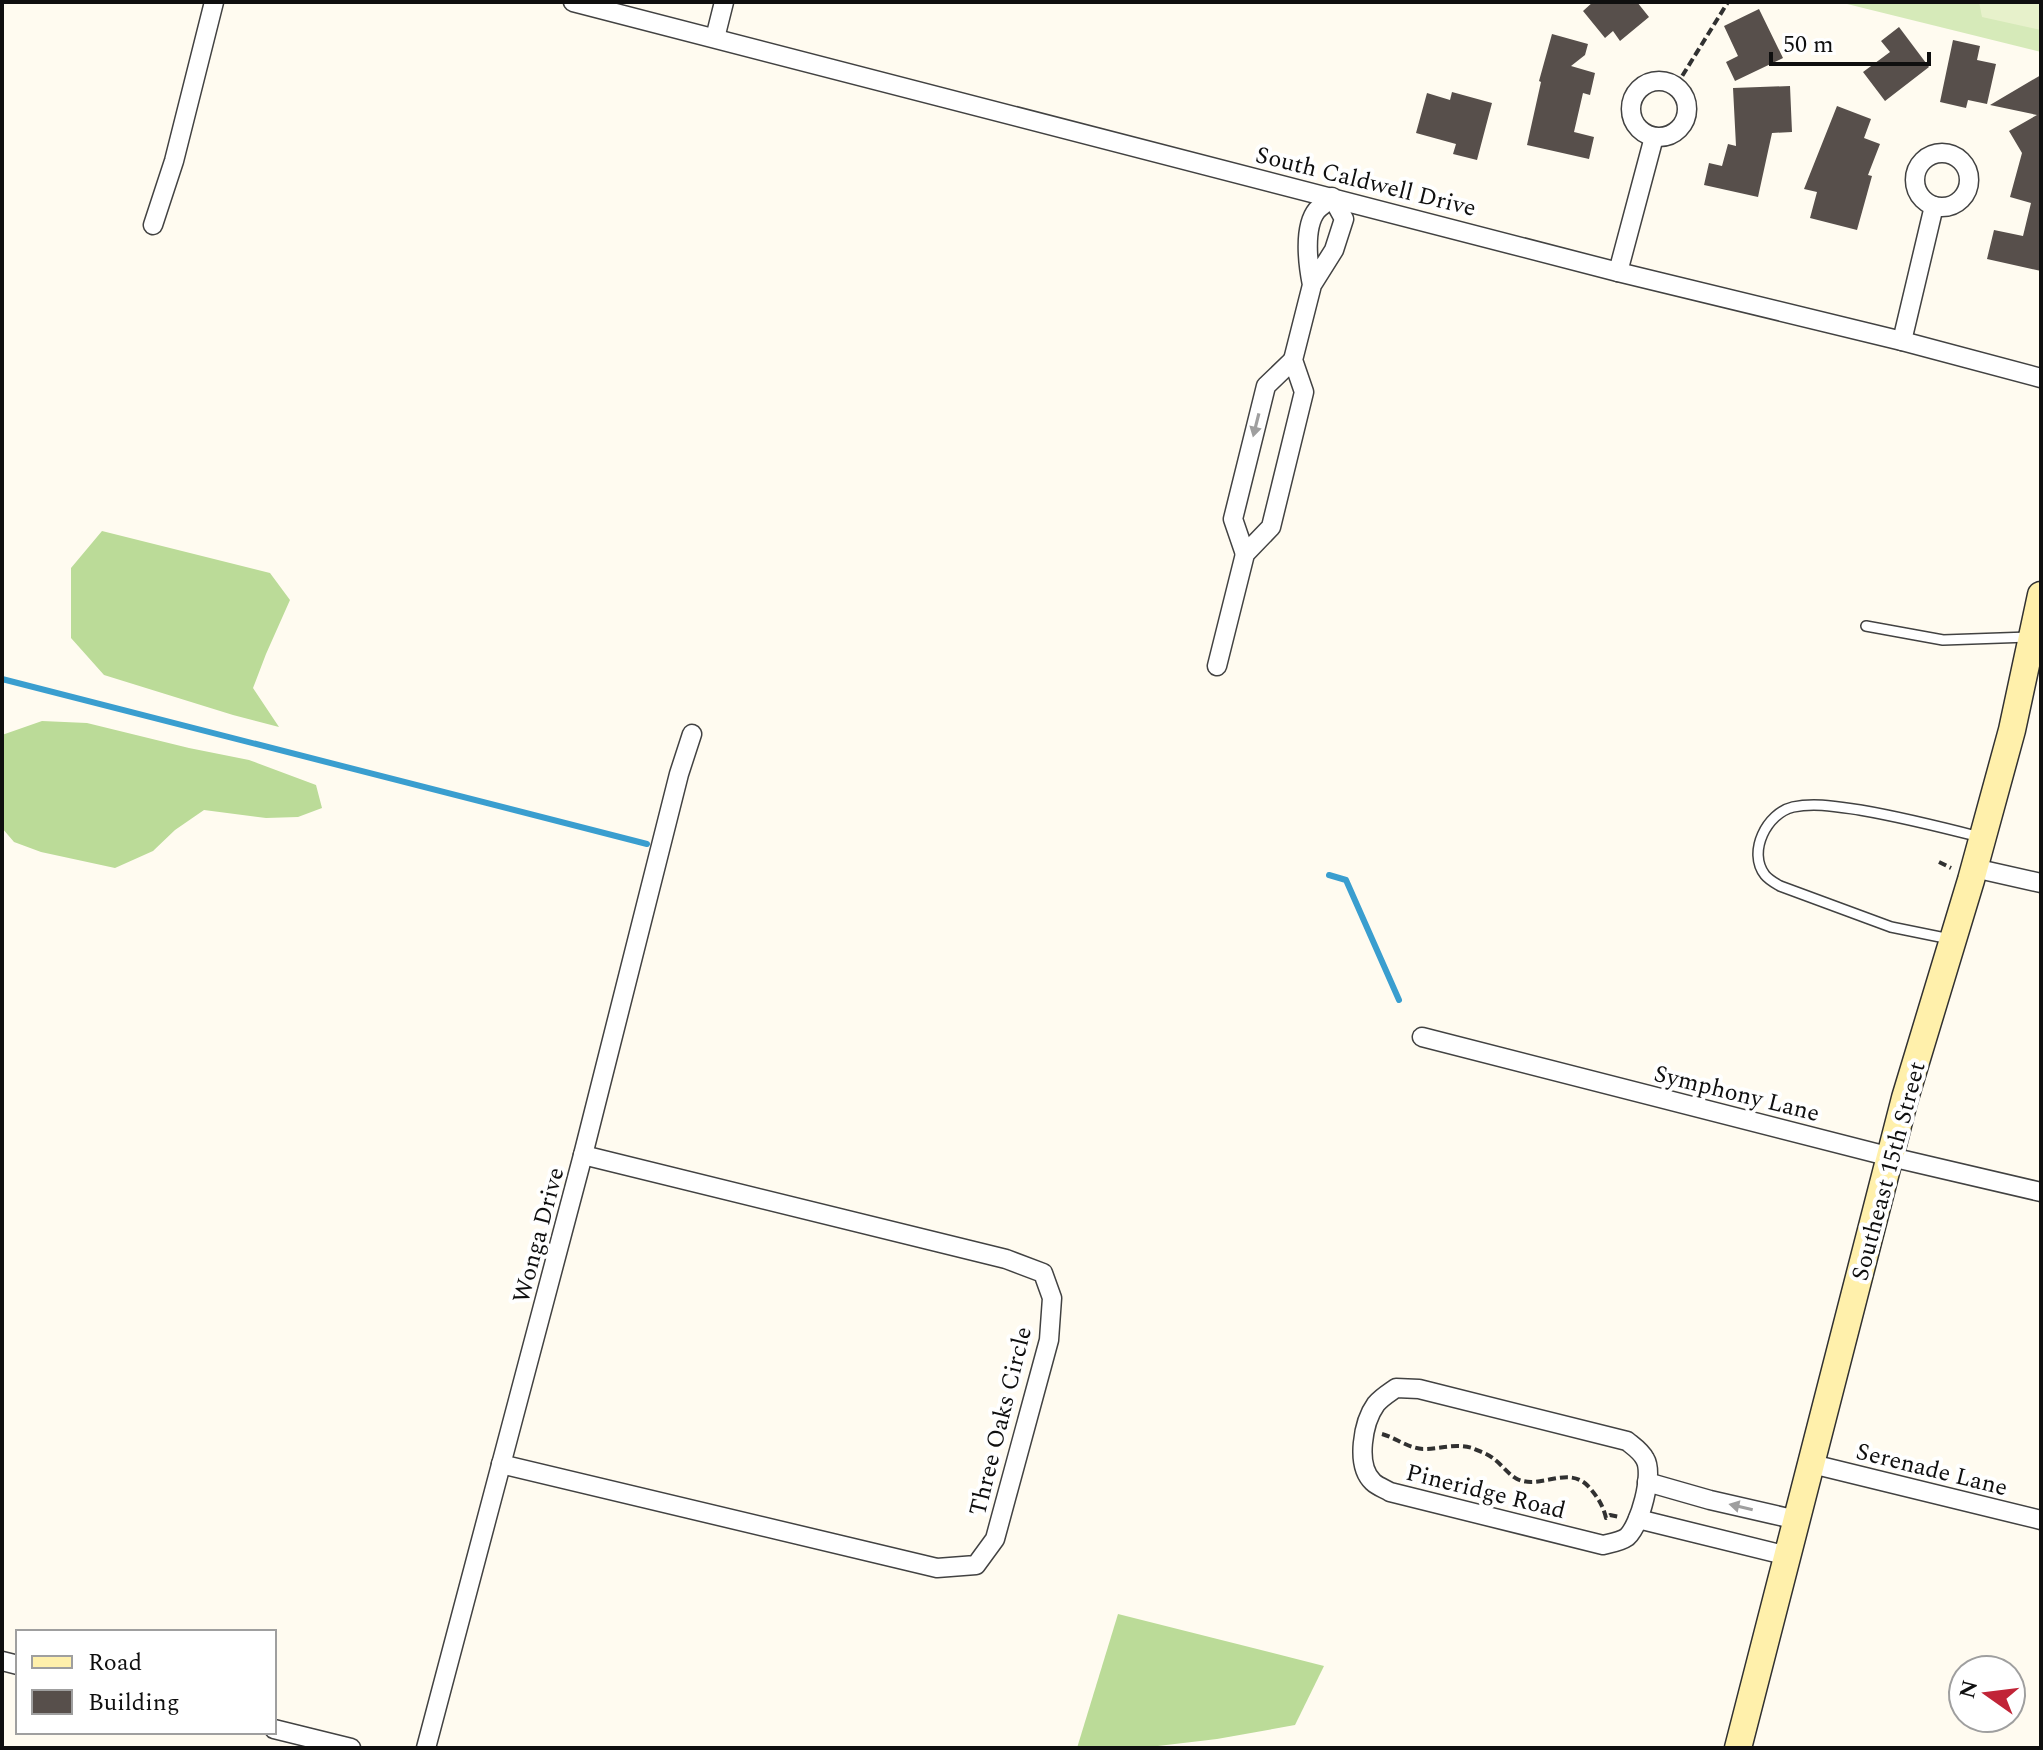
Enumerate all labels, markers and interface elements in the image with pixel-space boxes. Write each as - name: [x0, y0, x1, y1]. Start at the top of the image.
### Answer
- scale bar: [1771, 16, 1929, 66]
- text: 50 m: [1783, 27, 1834, 63]
- street label: South Caldwell Drive: [1252, 137, 1480, 227]
- one-way arrow: [1250, 412, 1262, 437]
- street label: Symphony Lane: [1650, 1056, 1823, 1132]
- street label: Southeast 15th Street: [1842, 1058, 1936, 1285]
- street label: Wonga Drive: [504, 1163, 574, 1307]
- street label: Three Oaks Circle: [960, 1323, 1042, 1520]
- street label: Serenade Lane: [1852, 1434, 2011, 1506]
- street label: Pineridge Road: [1402, 1455, 1569, 1529]
- one-way arrow: [1728, 1500, 1753, 1513]
- legend: [16, 1630, 276, 1734]
- text: Road: [88, 1645, 142, 1681]
- north arrow: [1947, 1654, 2027, 1734]
- text: N: [1951, 1677, 1987, 1702]
- text: Building: [88, 1685, 180, 1721]

